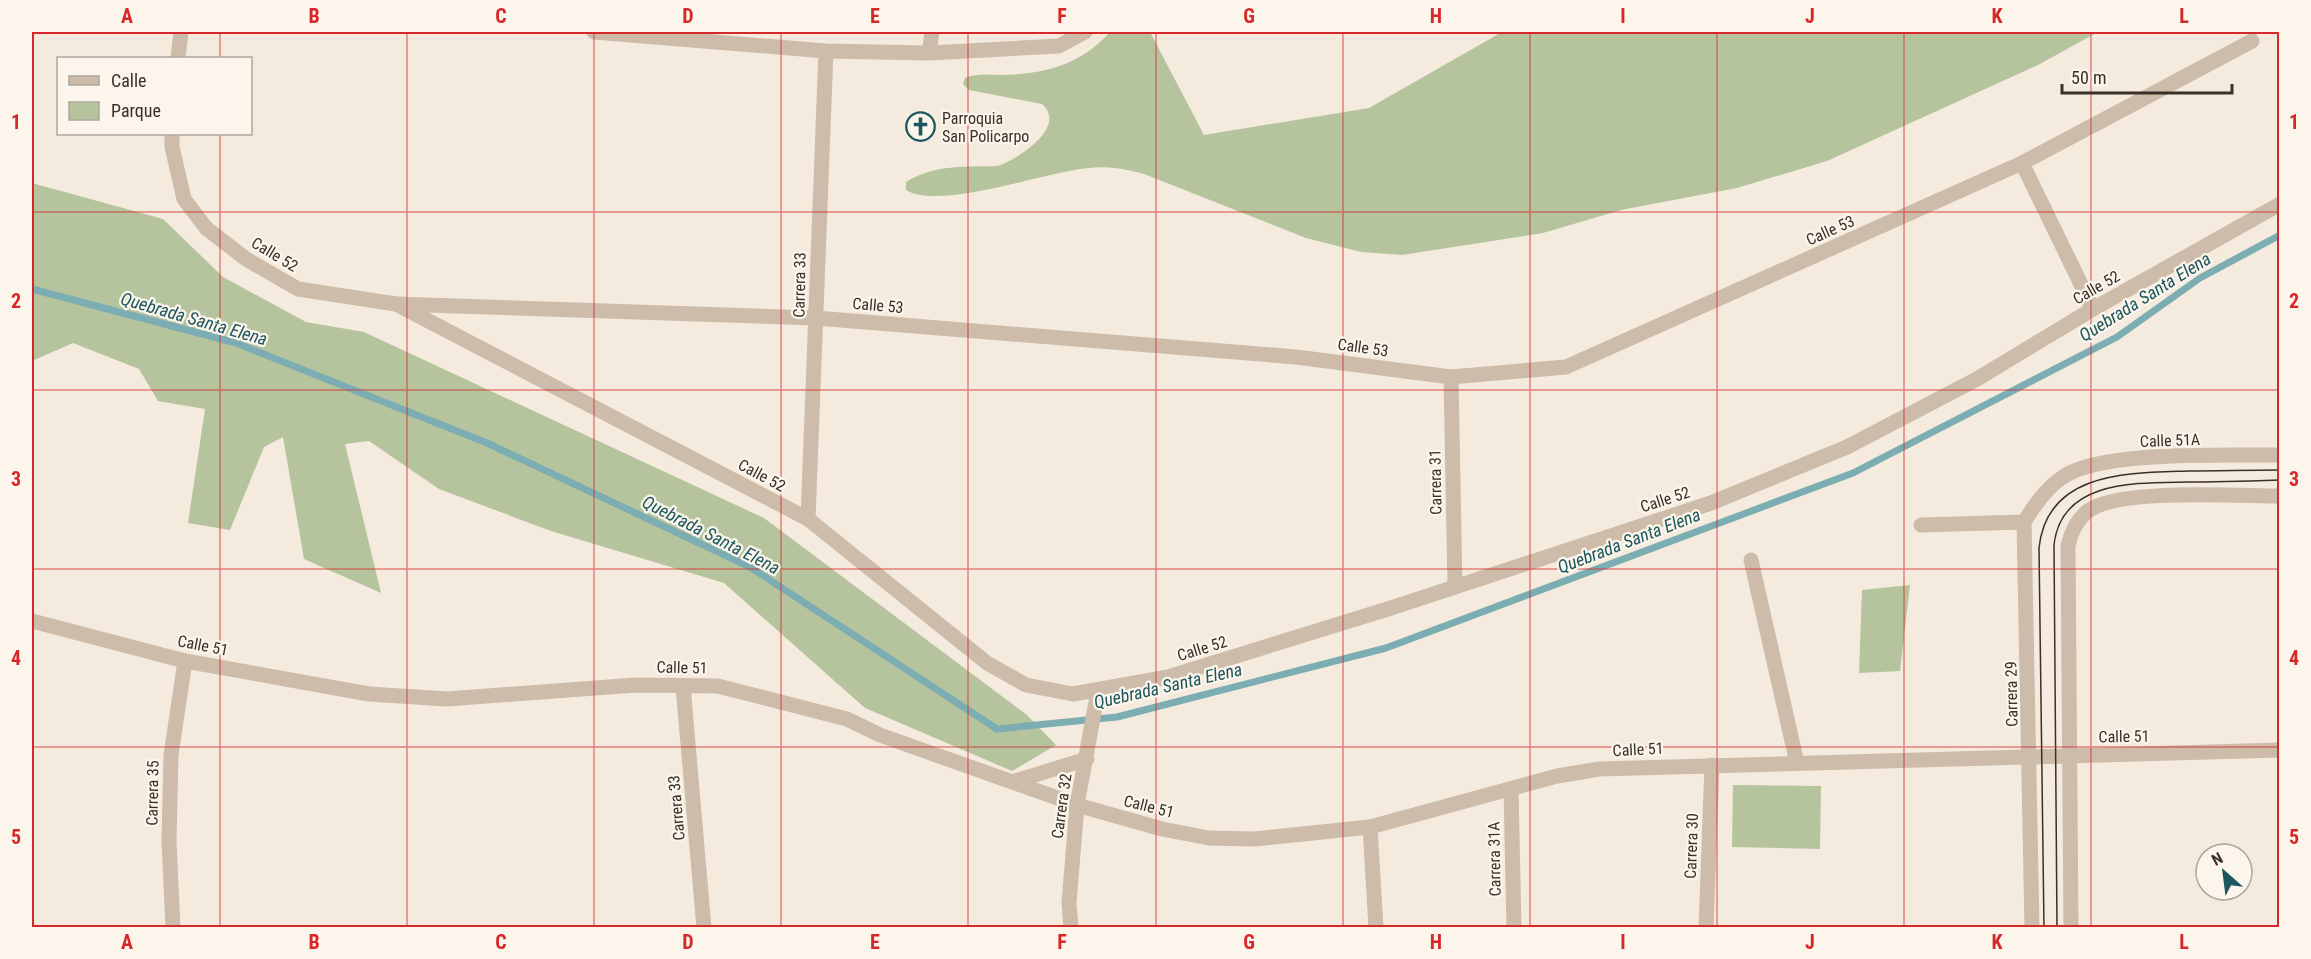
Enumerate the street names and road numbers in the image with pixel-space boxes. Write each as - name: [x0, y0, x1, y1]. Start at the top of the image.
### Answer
- street label: Calle 53: [1803, 211, 1857, 250]
- street label: Calle 52: [248, 233, 302, 276]
- street label: Carrera 33: [789, 252, 810, 318]
- street label: Calle 52: [2069, 266, 2123, 308]
- street label: Calle 53: [852, 294, 904, 317]
- street label: Calle 53: [1336, 335, 1390, 360]
- street label: Calle 51A: [2140, 430, 2200, 451]
- street label: Carrera 31: [1425, 449, 1446, 515]
- street label: Calle 52: [735, 455, 789, 496]
- street label: Calle 52: [1638, 483, 1692, 516]
- street label: Calle 51: [176, 631, 230, 660]
- street label: Calle 52: [1175, 632, 1229, 665]
- street label: Calle 51: [656, 658, 708, 677]
- street label: Carrera 29: [2001, 661, 2022, 727]
- street label: Calle 51: [2098, 727, 2150, 746]
- street label: Calle 51: [1612, 739, 1664, 760]
- street label: Carrera 35: [142, 760, 163, 826]
- street label: Carrera 32: [1048, 772, 1075, 840]
- street label: Carrera 33: [664, 774, 689, 841]
- street label: Calle 51: [1122, 791, 1176, 822]
- street label: Carrera 30: [1681, 813, 1702, 879]
- street label: Carrera 31A: [1484, 821, 1505, 897]

